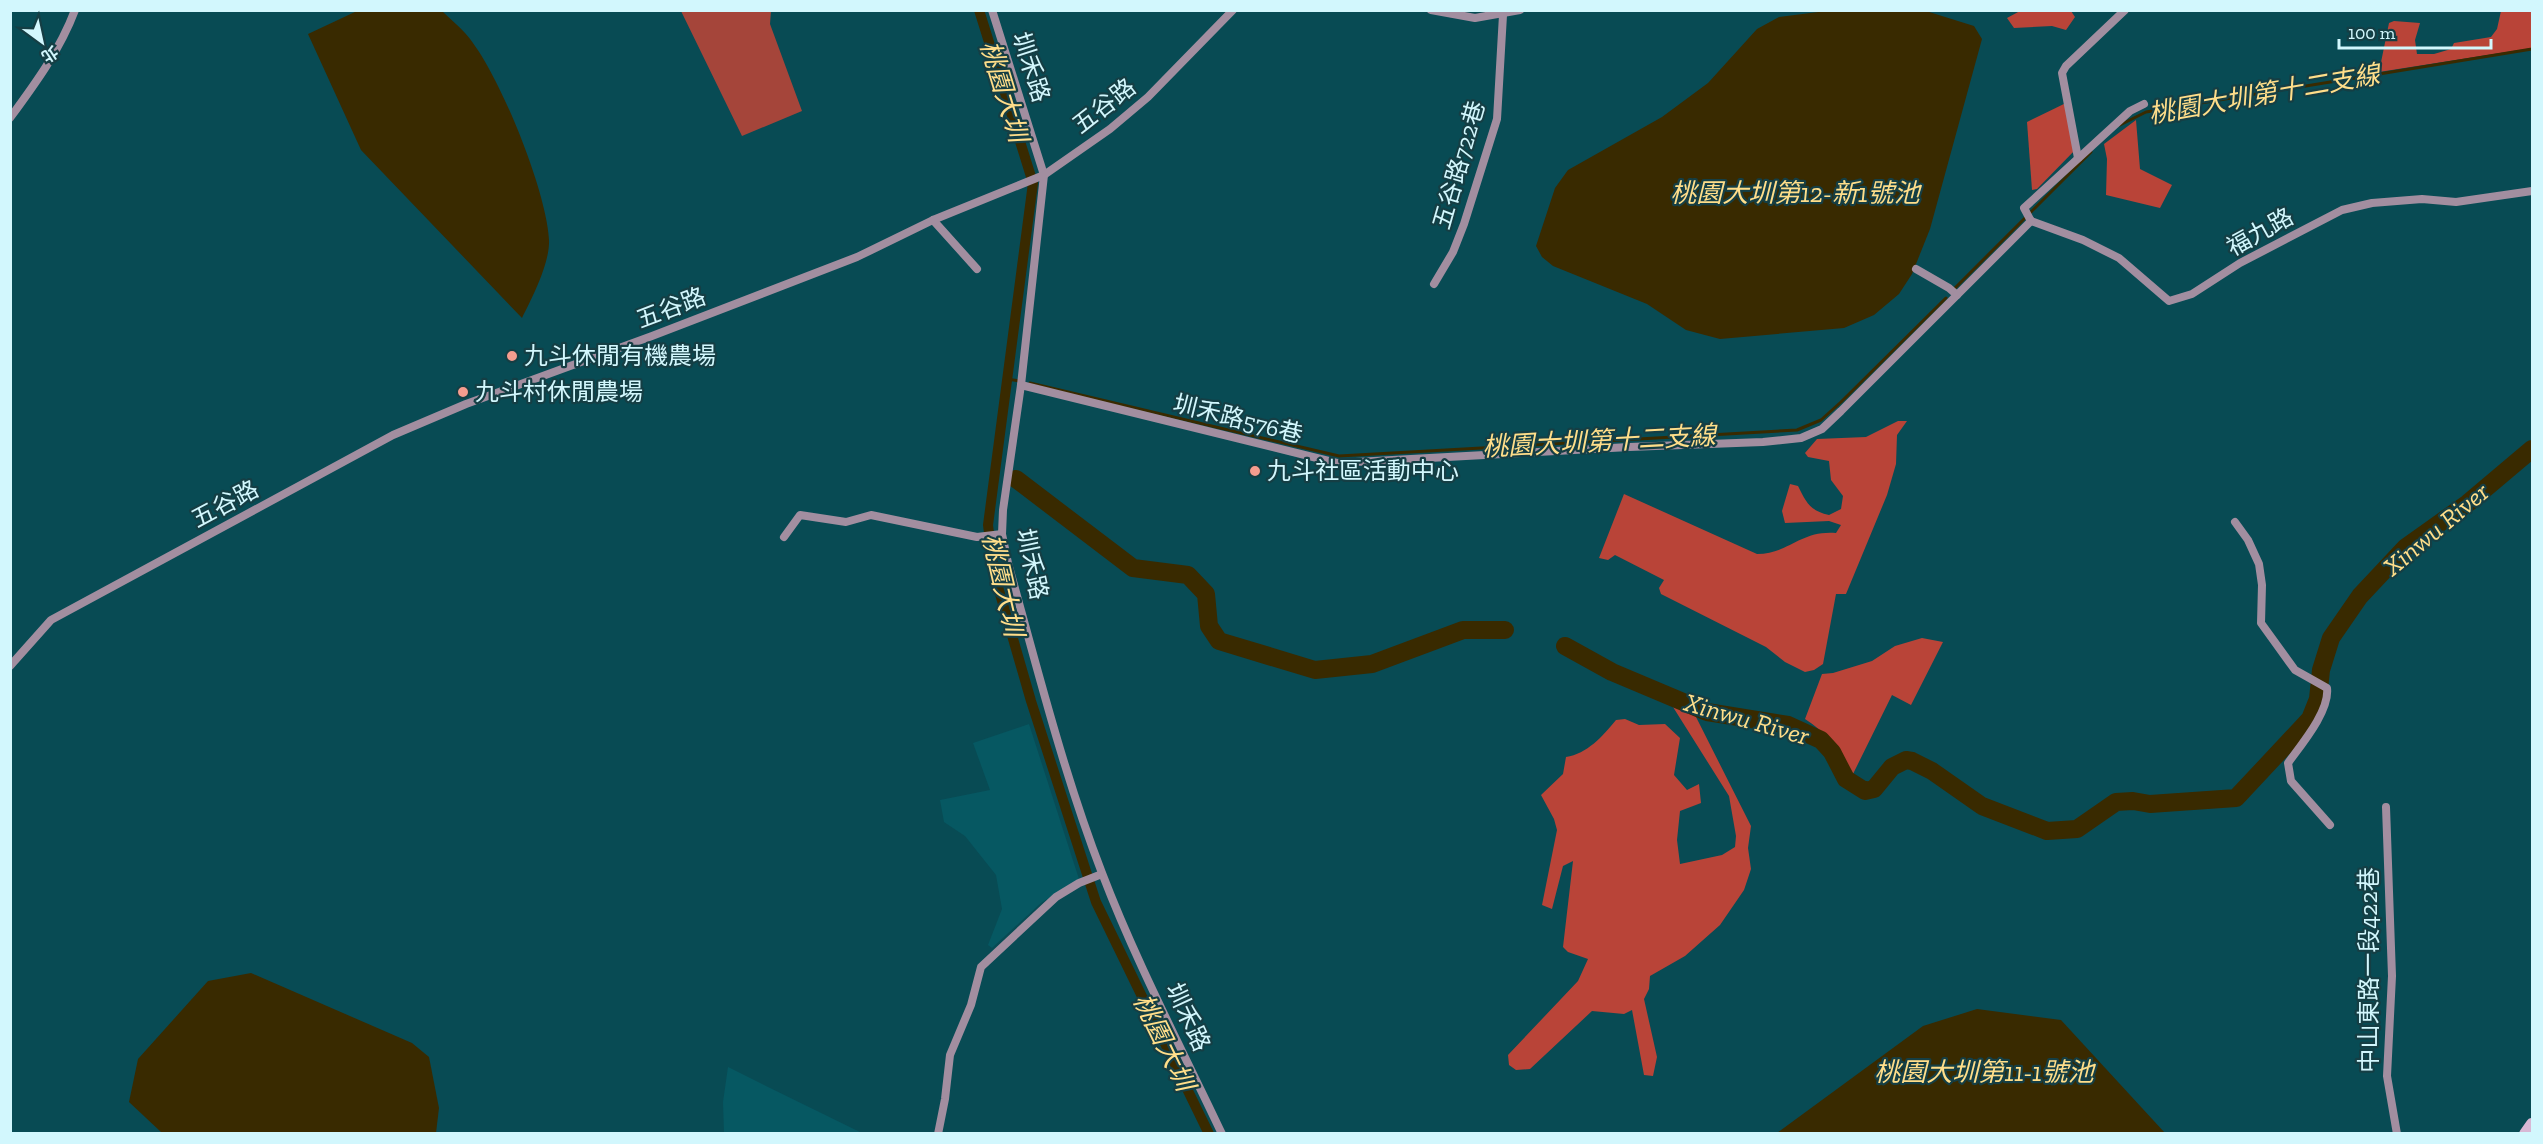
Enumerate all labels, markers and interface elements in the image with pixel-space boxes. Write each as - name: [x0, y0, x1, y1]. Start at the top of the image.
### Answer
- north arrow: [12, 12, 72, 72]
- scale bar: [2339, 12, 2490, 50]
- text: 100 m: [2348, 22, 2396, 44]
- street label: 圳禾路: [1007, 28, 1056, 106]
- water label: 桃園大圳: [973, 37, 1036, 149]
- text: 北: [38, 42, 62, 66]
- water label: 桃園大圳第十二支線: [2146, 57, 2385, 130]
- street label: 五谷路: [1066, 72, 1141, 139]
- street label: 五谷路722巷: [1426, 97, 1491, 232]
- water label: 桃園大圳第12-新1號池: [1670, 177, 1923, 209]
- street label: 福九路: [2221, 201, 2298, 262]
- street label: 五谷路: [632, 281, 710, 334]
- place label: 九斗休閒有機農場: [524, 341, 716, 370]
- marker: 九斗休閒有機農場: [505, 349, 519, 363]
- place label: 九斗村休閒農場: [475, 377, 643, 406]
- marker: 九斗村休閒農場: [456, 385, 470, 399]
- street label: 圳禾路576巷: [1170, 388, 1306, 449]
- water label: 桃園大圳第十二支線: [1481, 419, 1720, 463]
- place label: 九斗社區活動中心: [1267, 456, 1459, 485]
- marker: 九斗社區活動中心: [1248, 464, 1262, 478]
- street label: 五谷路: [186, 474, 263, 533]
- water label: Xinwu River: [2376, 475, 2495, 583]
- street label: 圳禾路: [1011, 526, 1054, 602]
- water label: 桃園大圳: [976, 531, 1031, 643]
- water label: Xinwu River: [1680, 686, 1813, 752]
- street label: 中山東路一段422巷: [2354, 867, 2383, 1073]
- street label: 圳禾路: [1160, 978, 1217, 1056]
- water label: 桃園大圳: [1127, 988, 1203, 1099]
- water label: 桃園大圳第11-1號池: [1874, 1056, 2097, 1088]

